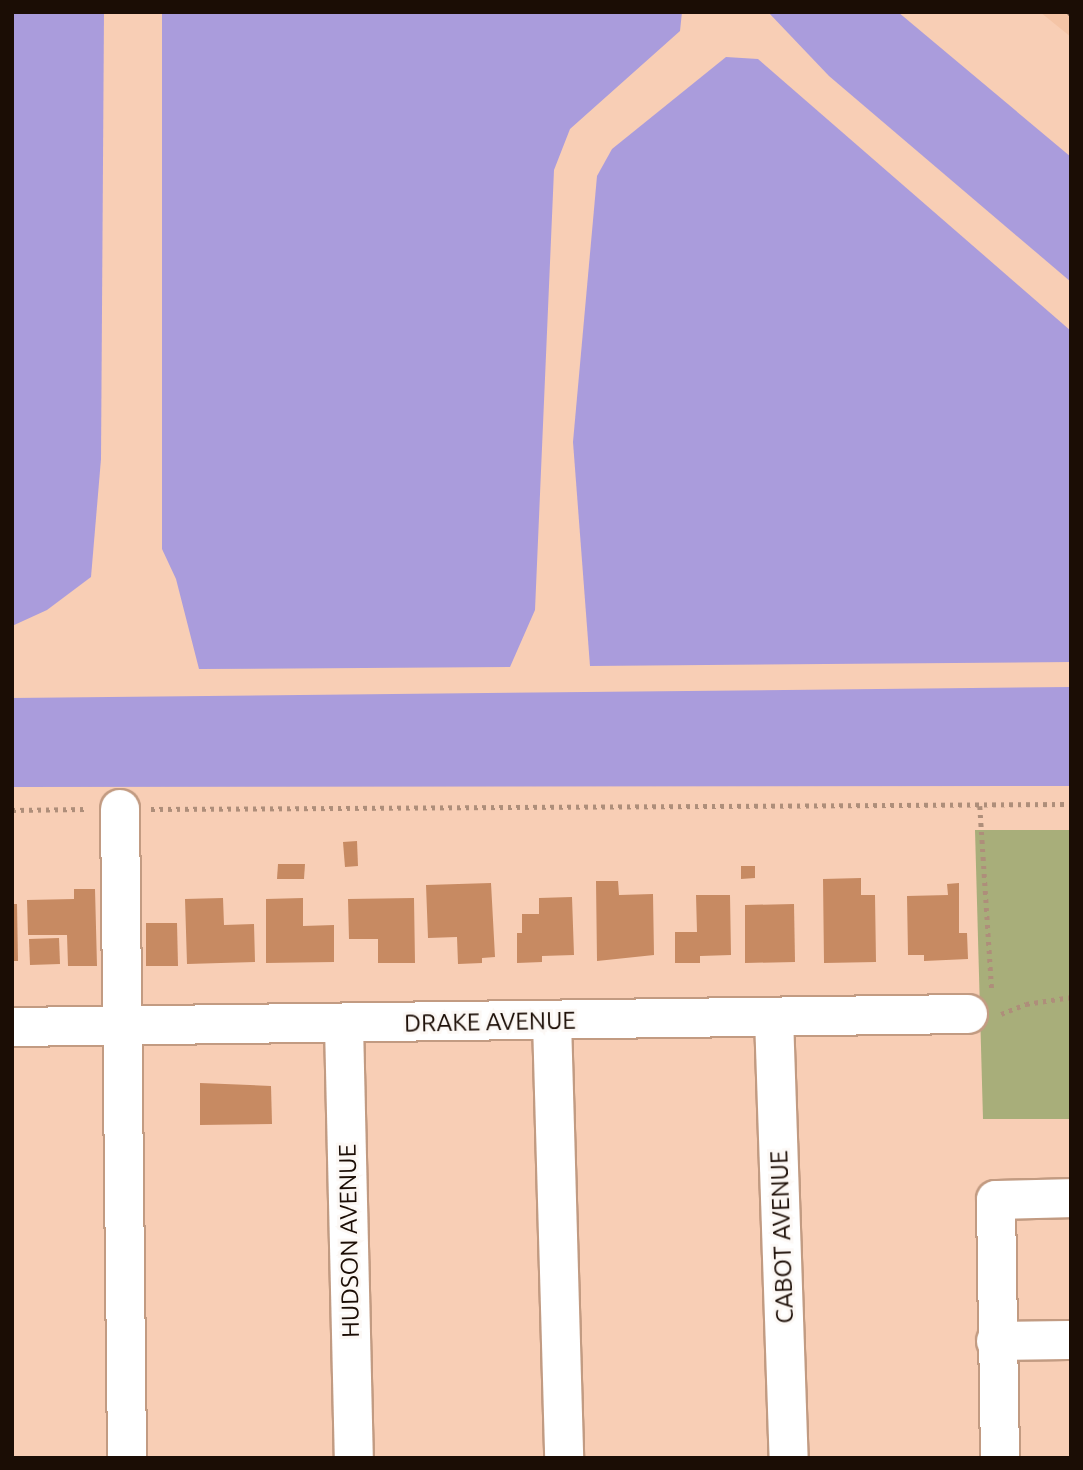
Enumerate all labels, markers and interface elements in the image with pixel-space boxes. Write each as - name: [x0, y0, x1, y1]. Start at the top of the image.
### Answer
- street label: DRAKE AVENUE: [404, 1006, 576, 1038]
- street label: HUDSON AVENUE: [333, 1144, 365, 1338]
- street label: CABOT AVENUE: [765, 1150, 799, 1324]

